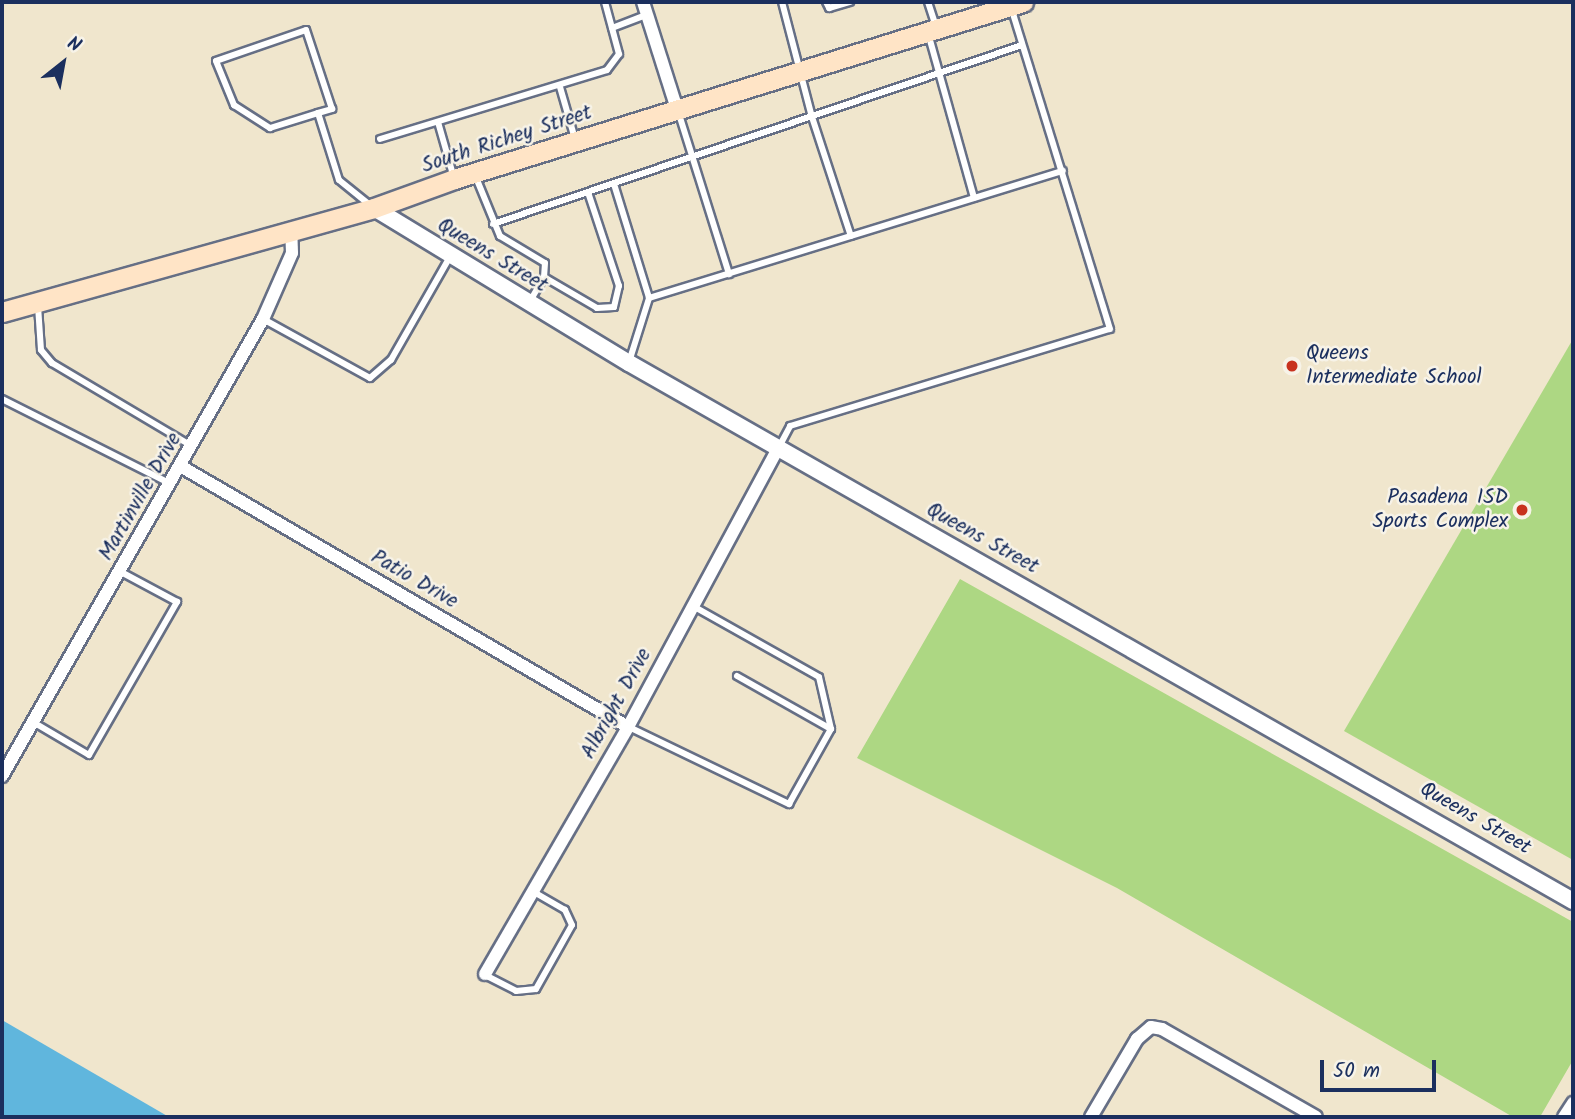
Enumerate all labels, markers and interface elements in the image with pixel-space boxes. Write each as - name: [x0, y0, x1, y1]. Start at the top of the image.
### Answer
- north arrow: [28, 28, 98, 98]
- text: N: [61, 29, 87, 61]
- street label: South Richey Street: [419, 101, 595, 179]
- street label: Queens Street: [432, 213, 552, 299]
- place label: Queens Intermediate School: [1306, 341, 1482, 391]
- marker: Queens Intermediate School: [1284, 358, 1300, 374]
- street label: Martinville Drive: [94, 429, 188, 565]
- place label: Pasadena ISD Sports Complex: [1372, 485, 1508, 535]
- street label: Queens Street: [922, 498, 1042, 580]
- marker: Pasadena ISD Sports Complex: [1514, 502, 1530, 518]
- street label: Patio Drive: [366, 545, 462, 615]
- street label: Albright Drive: [576, 644, 658, 764]
- street label: Queens Street: [1415, 777, 1535, 861]
- scale bar: [1323, 1046, 1438, 1090]
- text: 50 m: [1333, 1055, 1380, 1088]

